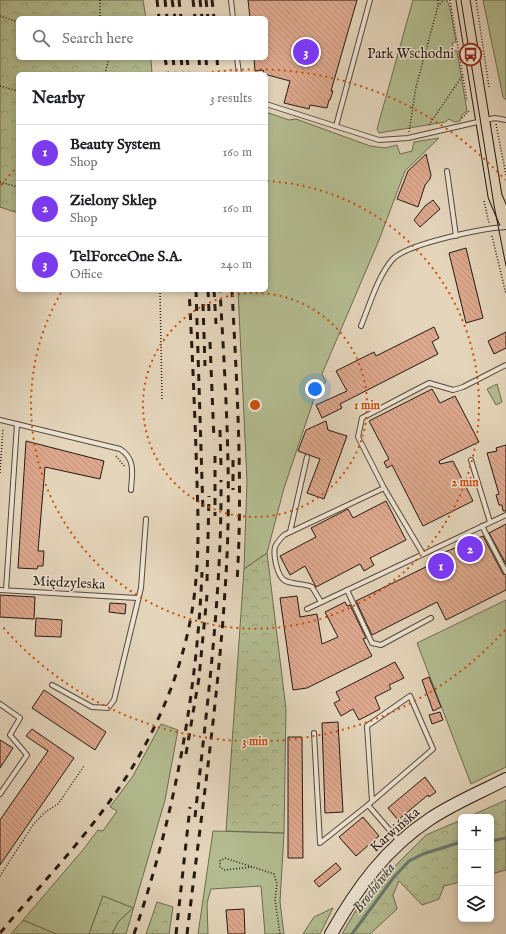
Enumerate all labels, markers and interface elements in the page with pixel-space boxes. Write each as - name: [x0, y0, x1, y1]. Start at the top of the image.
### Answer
- search box: [16, 16, 268, 60]
- icon: search: [30, 27, 52, 49]
- text: Search here: [62, 29, 133, 48]
- pin: 3: [293, 37, 319, 67]
- bus stop icon: Park Wschodni: [457, 41, 483, 67]
- place label: Park Wschodni: [367, 45, 454, 63]
- text: Nearby: [32, 88, 85, 109]
- text: 3 results: [210, 90, 252, 107]
- text: Beauty System: [70, 135, 161, 154]
- text: 1: [43, 144, 47, 161]
- text: 160 m: [222, 144, 252, 161]
- text: Shop: [70, 154, 98, 171]
- text: Zielony Sklep: [70, 191, 157, 210]
- text: 2: [42, 200, 48, 217]
- text: 160 m: [222, 200, 252, 217]
- text: Shop: [70, 210, 98, 227]
- text: TelForceOne S.A.: [70, 247, 182, 266]
- text: 3: [43, 256, 47, 273]
- text: 240 m: [220, 256, 252, 273]
- text: Office: [70, 266, 102, 283]
- your location: [305, 379, 325, 399]
- centre of rings: [248, 398, 262, 412]
- text: 1 min: [354, 398, 381, 413]
- text: 2 min: [451, 475, 479, 490]
- pin: 2: [457, 534, 483, 564]
- pin: 1: [428, 551, 454, 581]
- street label: Międzyleska: [32, 572, 107, 594]
- text: 3 min: [242, 734, 269, 749]
- street label: Karwińska: [366, 803, 424, 857]
- map controls: [458, 814, 494, 922]
- button: +: [458, 814, 494, 850]
- button: −: [458, 850, 494, 886]
- water label: Brochówka: [348, 859, 400, 917]
- button: layers: [458, 886, 494, 922]

